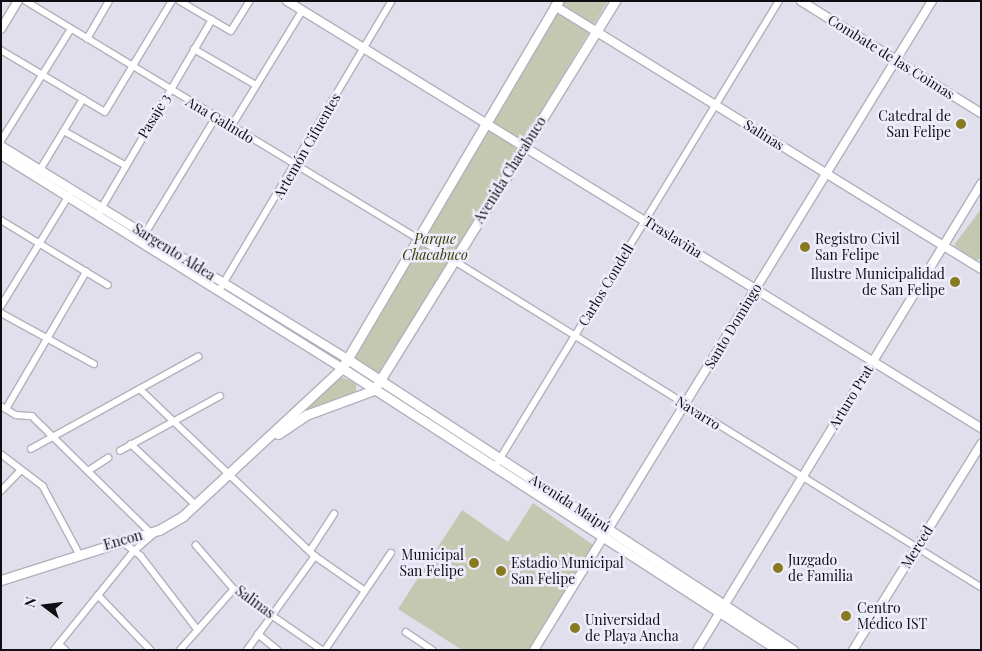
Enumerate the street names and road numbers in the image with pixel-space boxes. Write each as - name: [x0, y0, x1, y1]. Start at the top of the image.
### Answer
- street label: Combate de las Coimas: [824, 11, 958, 103]
- street label: Artemón Cifuentes: [270, 90, 344, 202]
- street label: Pasaje 3: [134, 91, 174, 141]
- street label: Ana Galindo: [183, 93, 257, 147]
- street label: Avenida Chacabuco: [470, 113, 550, 227]
- street label: Salinas: [741, 116, 787, 154]
- street label: Traslaviña: [641, 213, 705, 261]
- street label: Sargento Aldea: [130, 220, 218, 284]
- street label: Carlos Condell: [575, 241, 637, 329]
- street label: Santo Domingo: [701, 280, 765, 372]
- street label: Arturo Prat: [825, 362, 877, 432]
- street label: Navarro: [672, 393, 724, 433]
- street label: Avenida Maipú: [526, 471, 614, 535]
- street label: Merced: [897, 523, 937, 571]
- street label: Encon: [102, 526, 144, 554]
- street label: Salinas: [232, 582, 278, 622]

